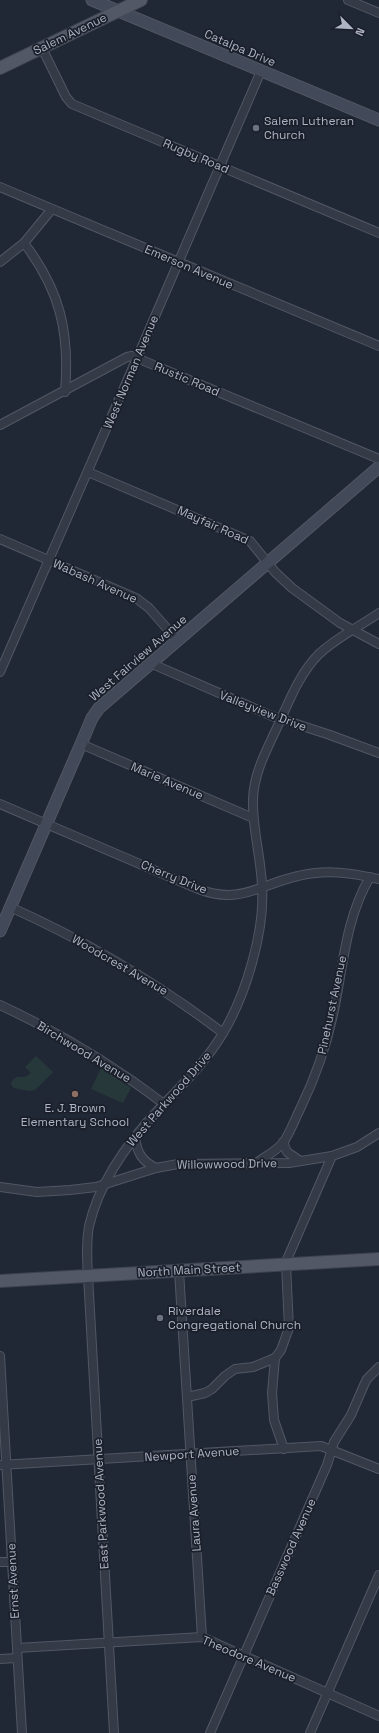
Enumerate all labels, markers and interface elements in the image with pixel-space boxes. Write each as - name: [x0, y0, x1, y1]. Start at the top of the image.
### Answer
- north arrow: [331, 8, 371, 48]
- street label: Salem Avenue: [31, 9, 109, 59]
- street label: Catalpa Drive: [202, 26, 278, 70]
- text: N: [352, 26, 368, 38]
- place label: Salem Lutheran Church: [264, 113, 354, 143]
- marker: Salem Lutheran Church: [251, 123, 261, 133]
- street label: Rugby Road: [161, 135, 231, 177]
- street label: Emerson Avenue: [142, 241, 236, 293]
- street label: West Norman Avenue: [100, 313, 162, 431]
- street label: Rustic Road: [152, 358, 222, 400]
- street label: Mayfair Road: [175, 502, 251, 548]
- street label: Wabash Avenue: [50, 555, 140, 607]
- street label: West Fairview Avenue: [86, 611, 190, 705]
- street label: Valleyview Drive: [217, 687, 309, 735]
- street label: Marie Avenue: [128, 759, 206, 803]
- street label: Cherry Drive: [138, 856, 210, 898]
- street label: Woodcrest Avenue: [69, 931, 171, 999]
- street label: Pinehurst Avenue: [314, 954, 350, 1056]
- street label: Birchwood Avenue: [34, 1018, 134, 1086]
- street label: West Parkwood Drive: [123, 1048, 215, 1150]
- marker: E. J. Brown Elementary School: [70, 1089, 80, 1099]
- place label: E. J. Brown Elementary School: [21, 1100, 129, 1130]
- street label: Willowwood Drive: [177, 1155, 277, 1173]
- street label: North Main Street: [137, 1259, 241, 1281]
- place label: Riverdale Congregational Church: [168, 1303, 301, 1333]
- marker: Riverdale Congregational Church: [155, 1313, 165, 1323]
- street label: East Parkwood Avenue: [90, 1438, 112, 1570]
- street label: Newport Avenue: [144, 1443, 240, 1465]
- street label: Laura Avenue: [183, 1474, 205, 1552]
- street label: Basswood Avenue: [262, 1496, 320, 1598]
- street label: Ernst Avenue: [3, 1543, 23, 1619]
- street label: Theodore Avenue: [199, 1632, 299, 1686]

